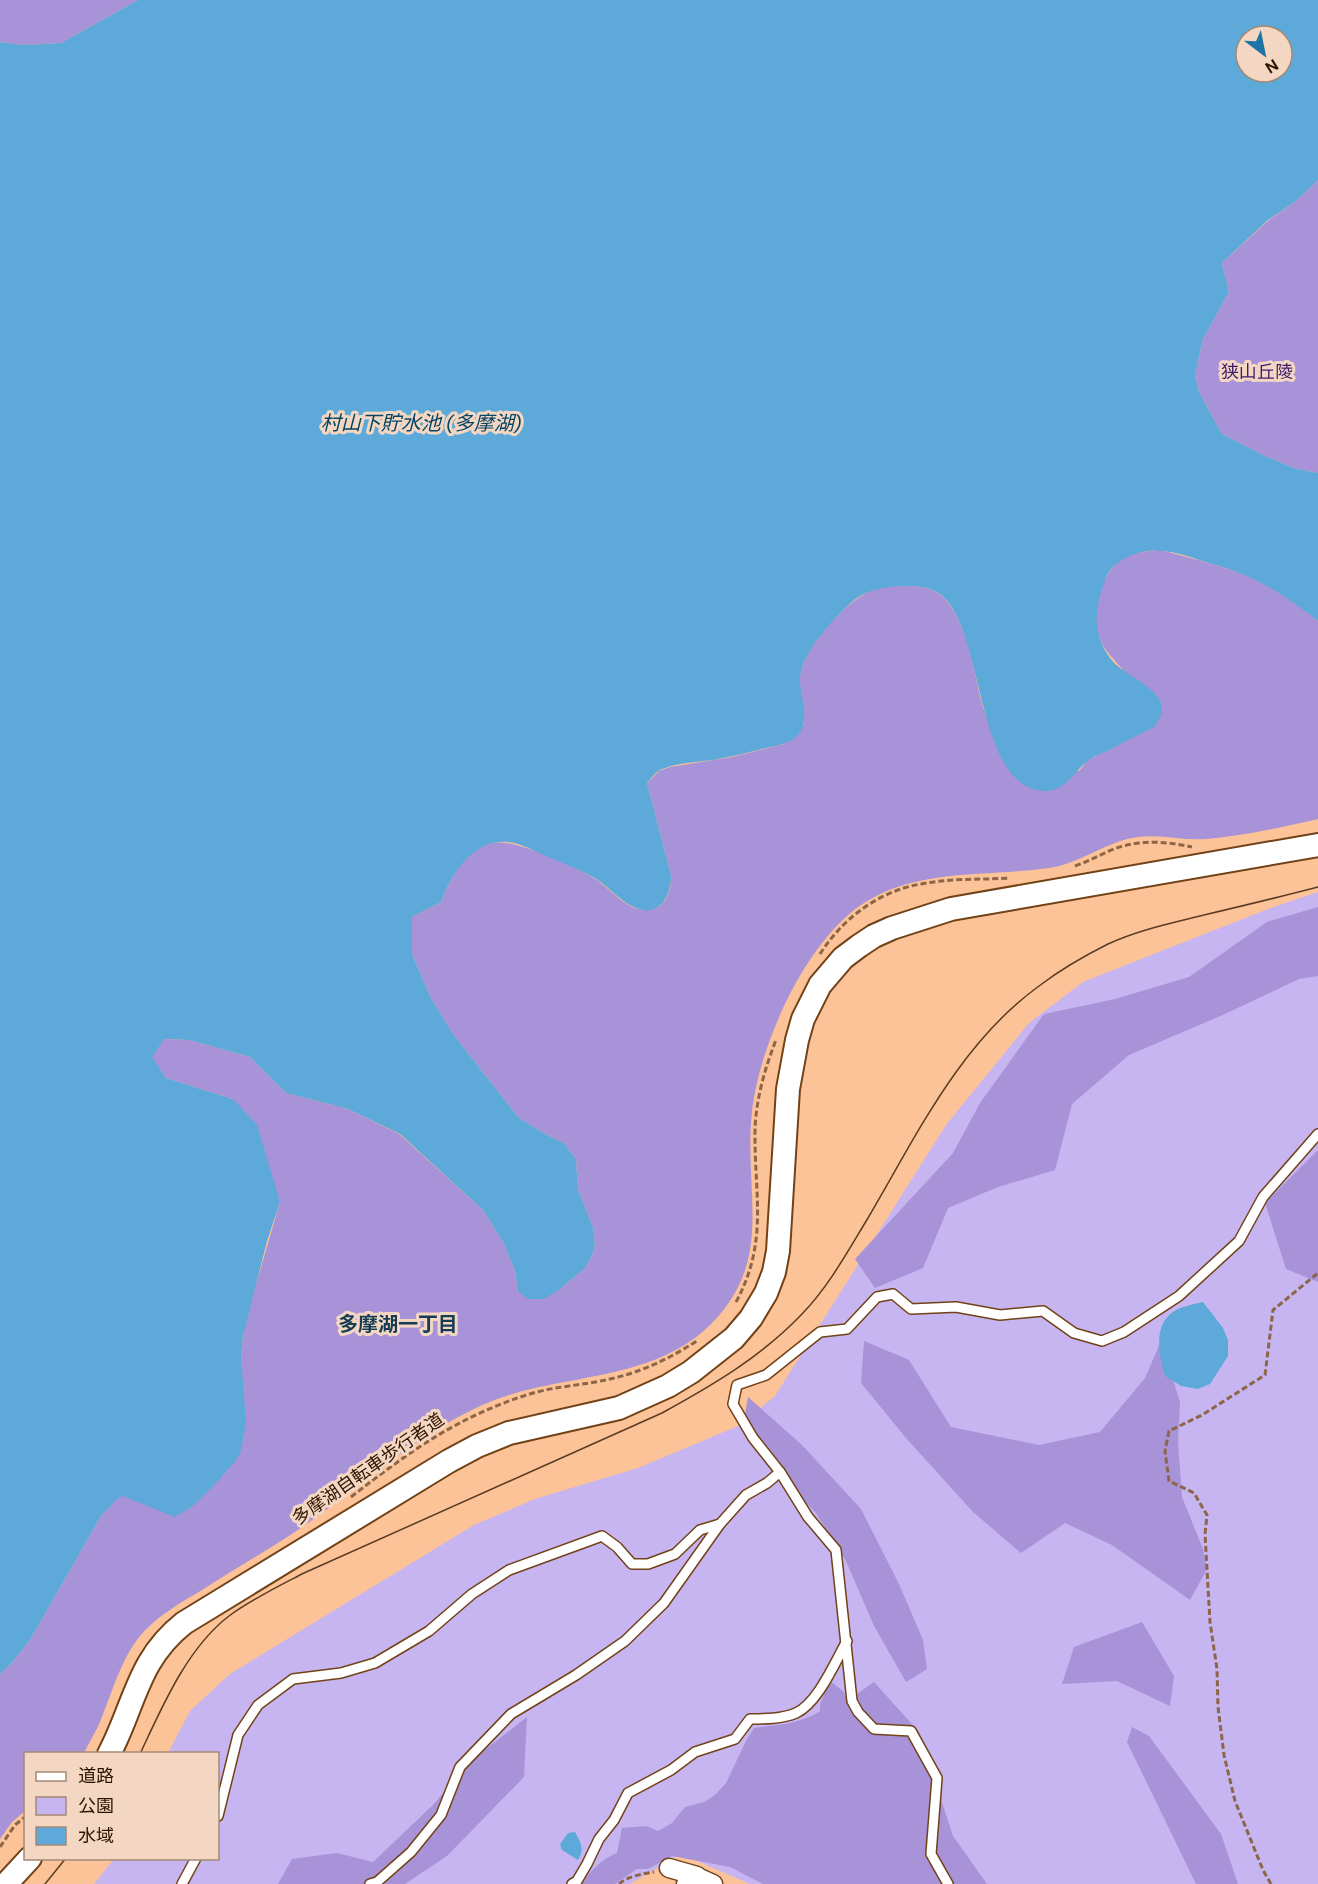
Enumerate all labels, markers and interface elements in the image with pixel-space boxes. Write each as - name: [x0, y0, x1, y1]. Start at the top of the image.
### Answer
- north arrow: [1234, 24, 1294, 84]
- text: N: [1261, 54, 1282, 78]
- park label: 狭山丘陵: [1221, 360, 1293, 384]
- water label: 村山下貯水池 (多摩湖): [321, 410, 522, 436]
- district label: 多摩湖一丁目: [338, 1311, 458, 1337]
- street label: 多摩湖自転車歩行者道: [287, 1408, 449, 1530]
- legend: [24, 1752, 219, 1860]
- text: 道路: [78, 1764, 114, 1788]
- text: 公園: [78, 1794, 114, 1818]
- text: 水域: [78, 1824, 114, 1848]

